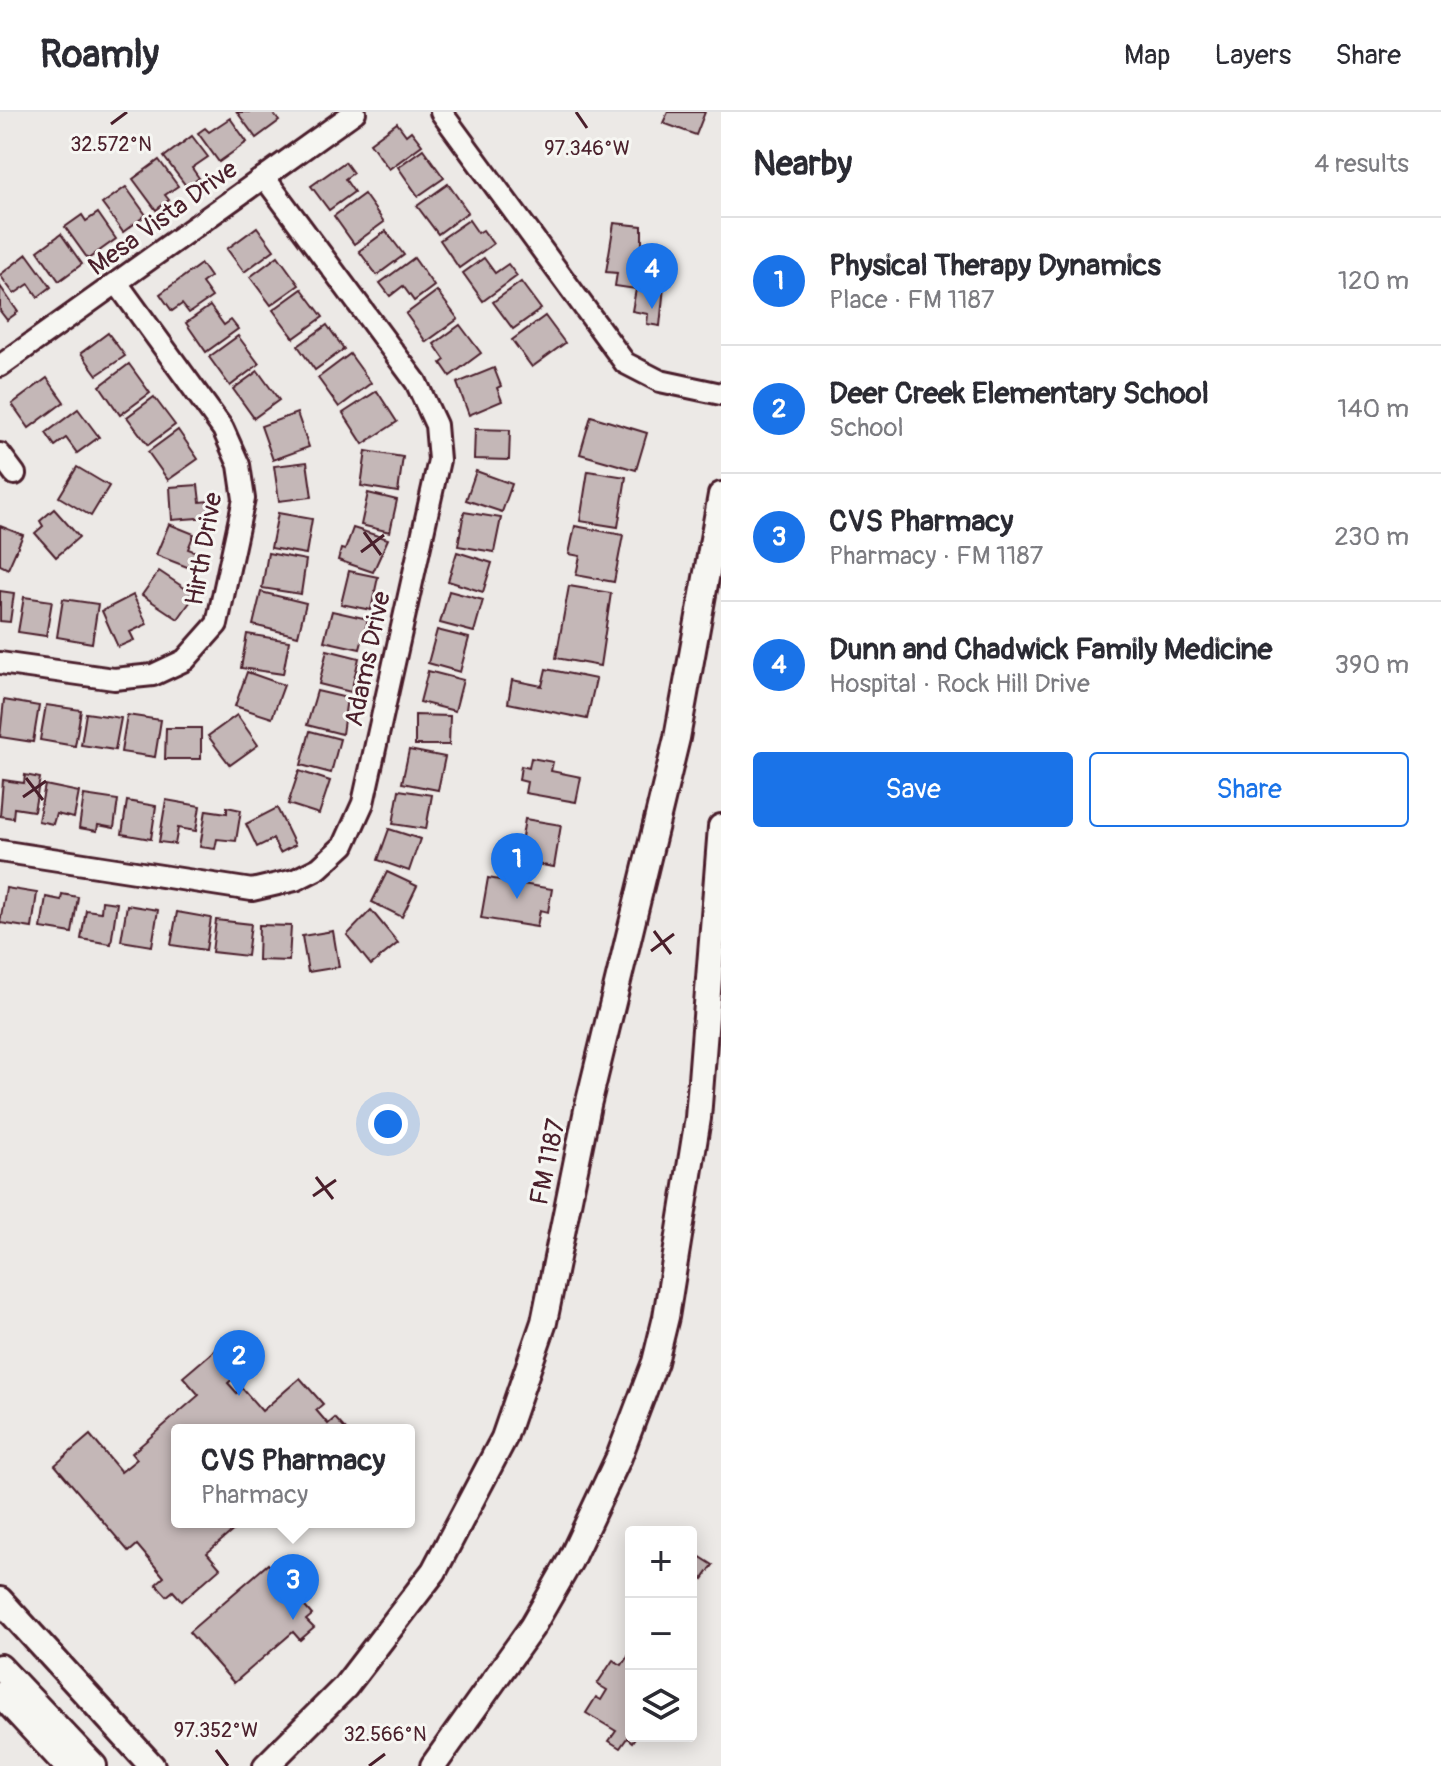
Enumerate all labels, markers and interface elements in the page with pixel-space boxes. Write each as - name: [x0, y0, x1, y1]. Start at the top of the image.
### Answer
- text: Roamly: [40, 31, 159, 79]
- text: Map: [1124, 38, 1170, 73]
- text: Layers: [1214, 38, 1291, 73]
- text: Share: [1335, 38, 1401, 73]
- text: 32.572°N: [70, 132, 152, 157]
- text: 97.346°W: [544, 136, 630, 161]
- text: Nearby: [753, 143, 852, 186]
- text: 4 results: [1314, 148, 1409, 180]
- street label: Mesa Vista Drive: [82, 153, 244, 283]
- pin: 4: [626, 243, 678, 309]
- text: Physical Therapy Dynamics: [829, 247, 1161, 284]
- text: 1: [774, 265, 784, 297]
- text: 120 m: [1338, 265, 1409, 297]
- text: Place · FM 1187: [829, 284, 995, 316]
- text: Deer Creek Elementary School: [829, 375, 1209, 412]
- text: 2: [772, 393, 786, 425]
- text: 140 m: [1337, 393, 1409, 425]
- text: School: [829, 412, 904, 444]
- street label: Hirth Drive: [178, 490, 230, 608]
- text: CVS Pharmacy: [829, 503, 1013, 540]
- text: 3: [772, 521, 786, 553]
- text: 230 m: [1334, 521, 1409, 553]
- text: Pharmacy · FM 1187: [829, 540, 1043, 572]
- street label: Adams Drive: [338, 588, 398, 729]
- text: Dunn and Chadwick Family Medicine: [829, 631, 1272, 668]
- text: 4: [771, 649, 787, 681]
- text: 390 m: [1335, 649, 1409, 681]
- text: Hospital · Rock Hill Drive: [829, 668, 1090, 700]
- button: Save: [753, 752, 1073, 827]
- button: Share: [1089, 752, 1409, 827]
- pin: 1: [491, 833, 543, 899]
- your location: [368, 1104, 408, 1144]
- street label: FM 1187: [523, 1116, 573, 1208]
- pin: 2: [213, 1330, 265, 1396]
- popup: [171, 1424, 415, 1528]
- text: CVS Pharmacy: [201, 1442, 385, 1479]
- text: Pharmacy: [201, 1479, 308, 1511]
- map controls: [625, 1526, 697, 1742]
- button: +: [625, 1526, 697, 1598]
- pin: 3: [267, 1554, 319, 1620]
- button: −: [625, 1598, 697, 1670]
- button: layers: [625, 1670, 697, 1742]
- text: 97.352°W: [174, 1718, 258, 1743]
- text: 32.566°N: [343, 1722, 427, 1747]

